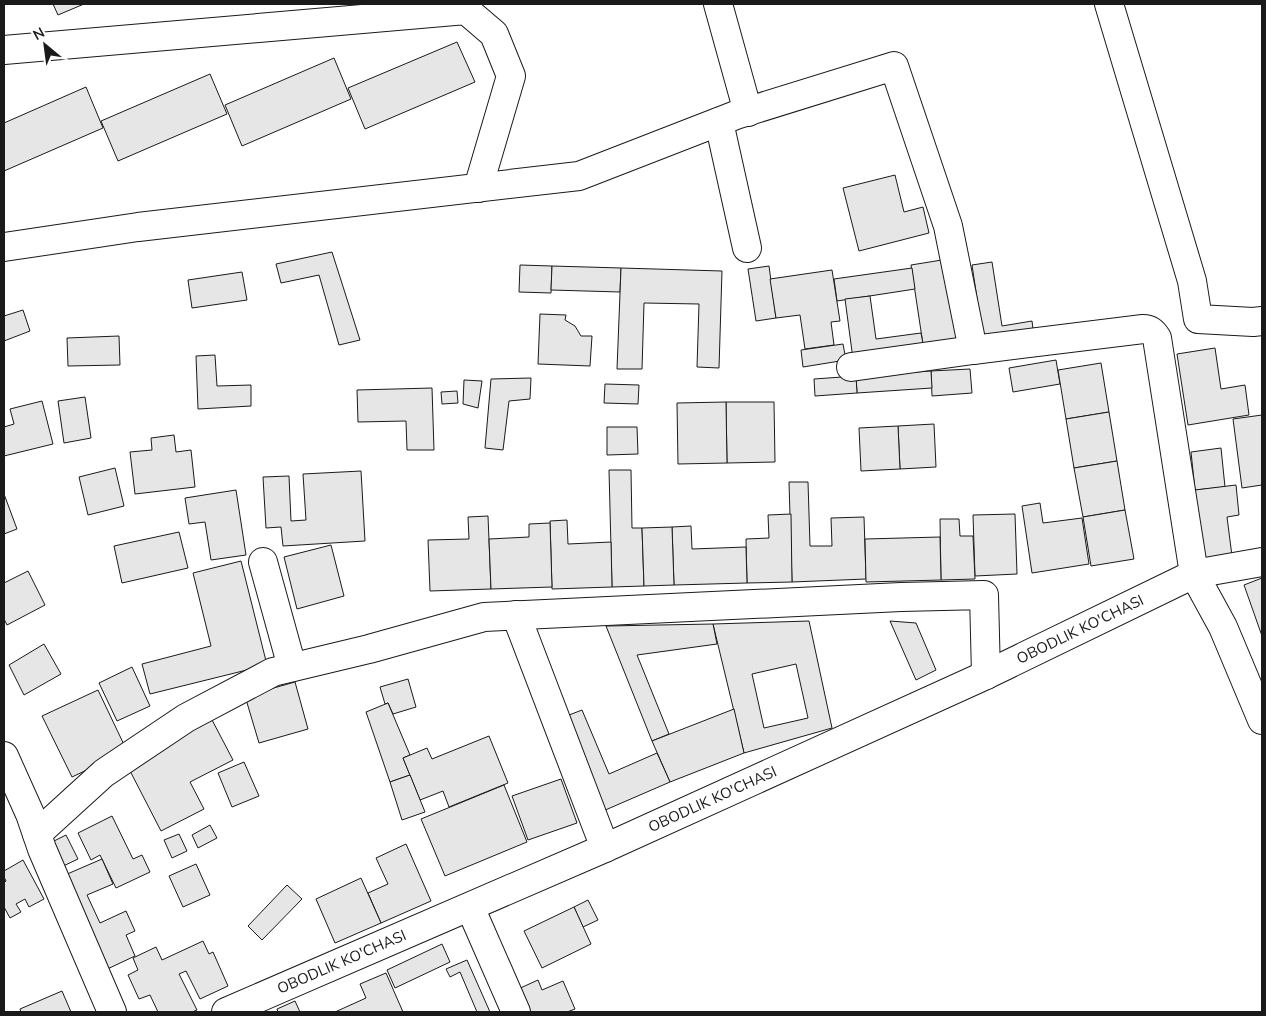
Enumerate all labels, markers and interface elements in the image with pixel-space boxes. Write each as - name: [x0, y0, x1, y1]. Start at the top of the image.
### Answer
- north arrow: [20, 20, 70, 70]
- text: N: [30, 23, 48, 45]
- street label: OBODLIK KO'CHASI: [1013, 590, 1147, 669]
- street label: OBODLIK KO'CHASI: [645, 761, 780, 837]
- street label: OBODLIK KO'CHASI: [274, 925, 409, 999]

